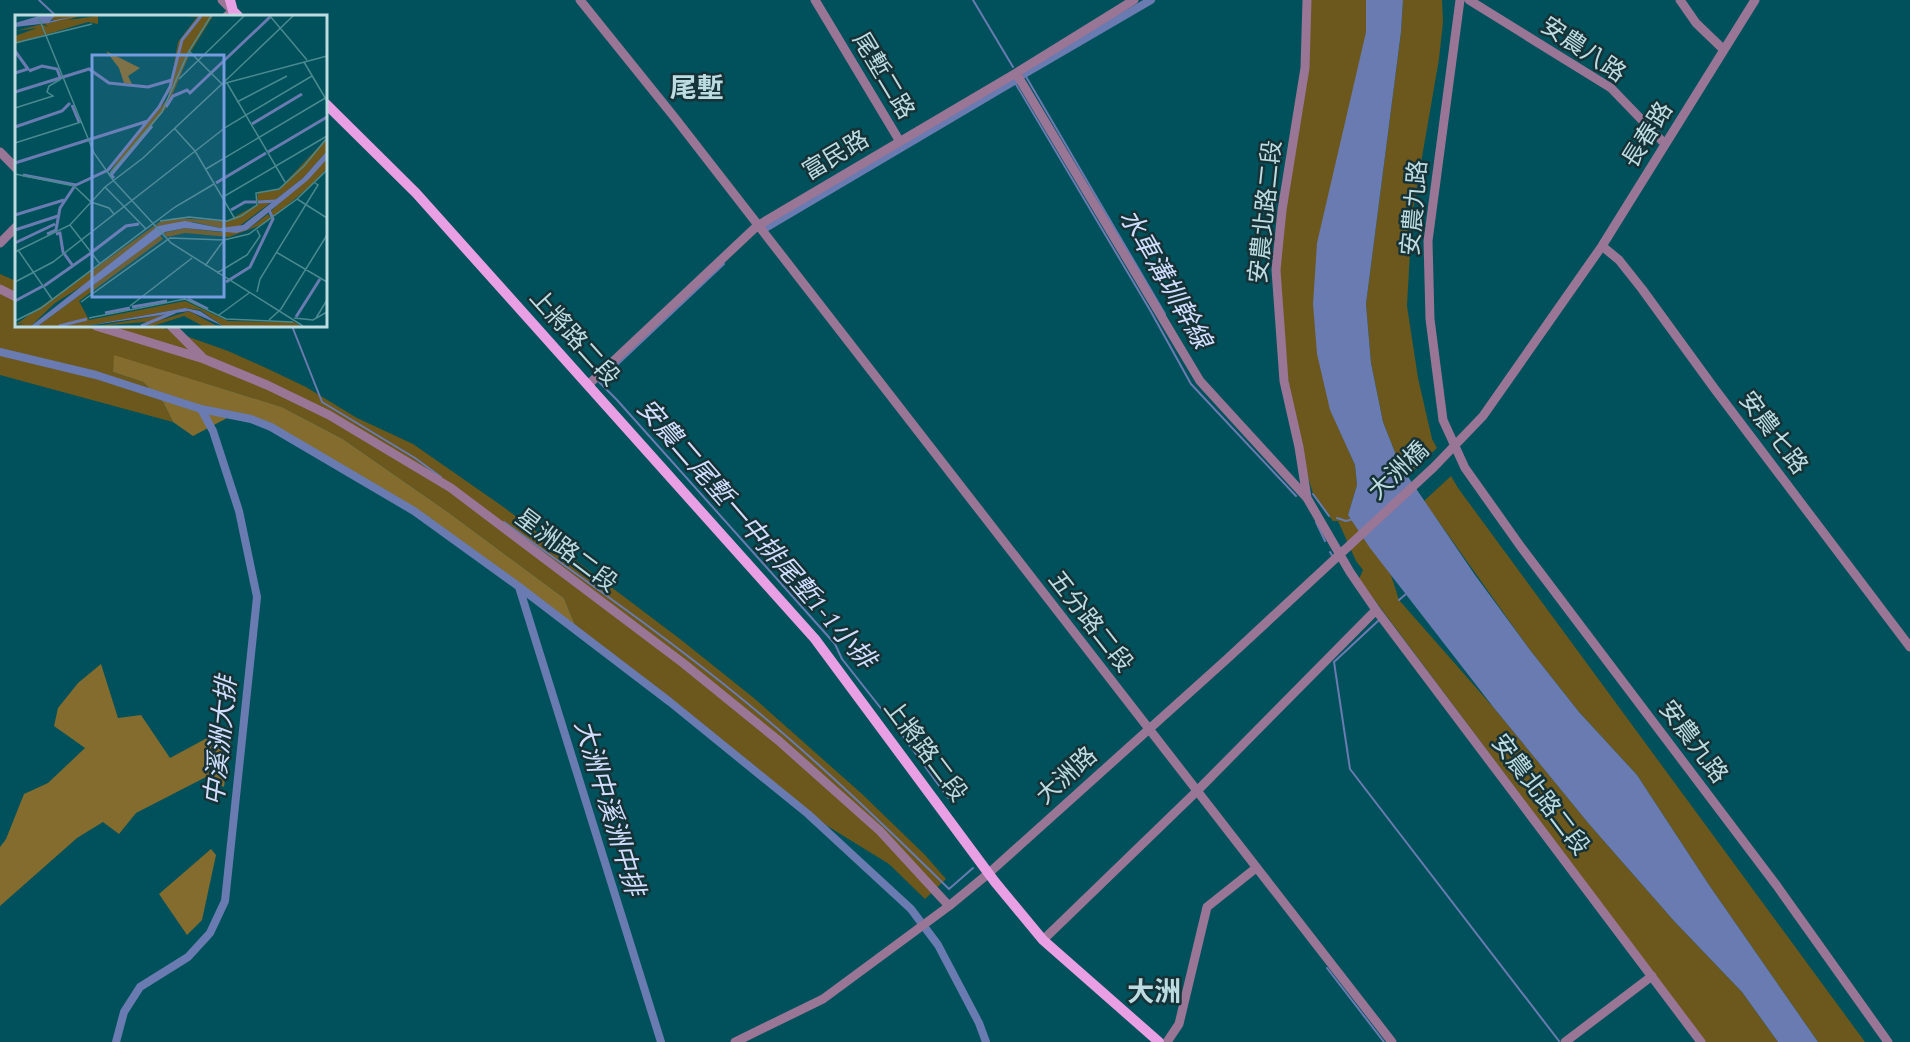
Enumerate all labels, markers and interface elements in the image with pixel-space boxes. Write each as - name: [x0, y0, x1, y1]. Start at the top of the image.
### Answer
- street label: 安農八路: [1533, 8, 1633, 92]
- inset map: [15, 15, 327, 327]
- street label: 尾塹二路: [843, 26, 923, 126]
- district label: 尾塹: [670, 68, 724, 110]
- street label: 長春路: [1614, 95, 1682, 175]
- street label: 富民路: [796, 122, 876, 190]
- street label: 安農北路二段: [1241, 139, 1291, 285]
- street label: 安農九路: [1393, 159, 1437, 257]
- water label: 水車溝圳幹線: [1109, 201, 1223, 359]
- street label: 上將路二段: [520, 281, 628, 395]
- street label: 安農七路: [1730, 384, 1816, 482]
- water label: 安農二尾塹一中排尾塹1-1小排: [627, 390, 887, 680]
- street label: 大洲橋: [1360, 433, 1438, 509]
- street label: 星洲路二段: [507, 501, 625, 601]
- street label: 五分路二段: [1039, 564, 1141, 680]
- water label: 中溪洲大排: [194, 671, 248, 808]
- street label: 上將路二段: [875, 692, 975, 810]
- street label: 安農九路: [1650, 693, 1736, 791]
- water label: 大洲中溪洲中排: [563, 715, 656, 904]
- street label: 安農北路二段: [1482, 727, 1598, 863]
- street label: 大洲路: [1028, 739, 1106, 813]
- district label: 大洲: [1127, 972, 1181, 1014]

